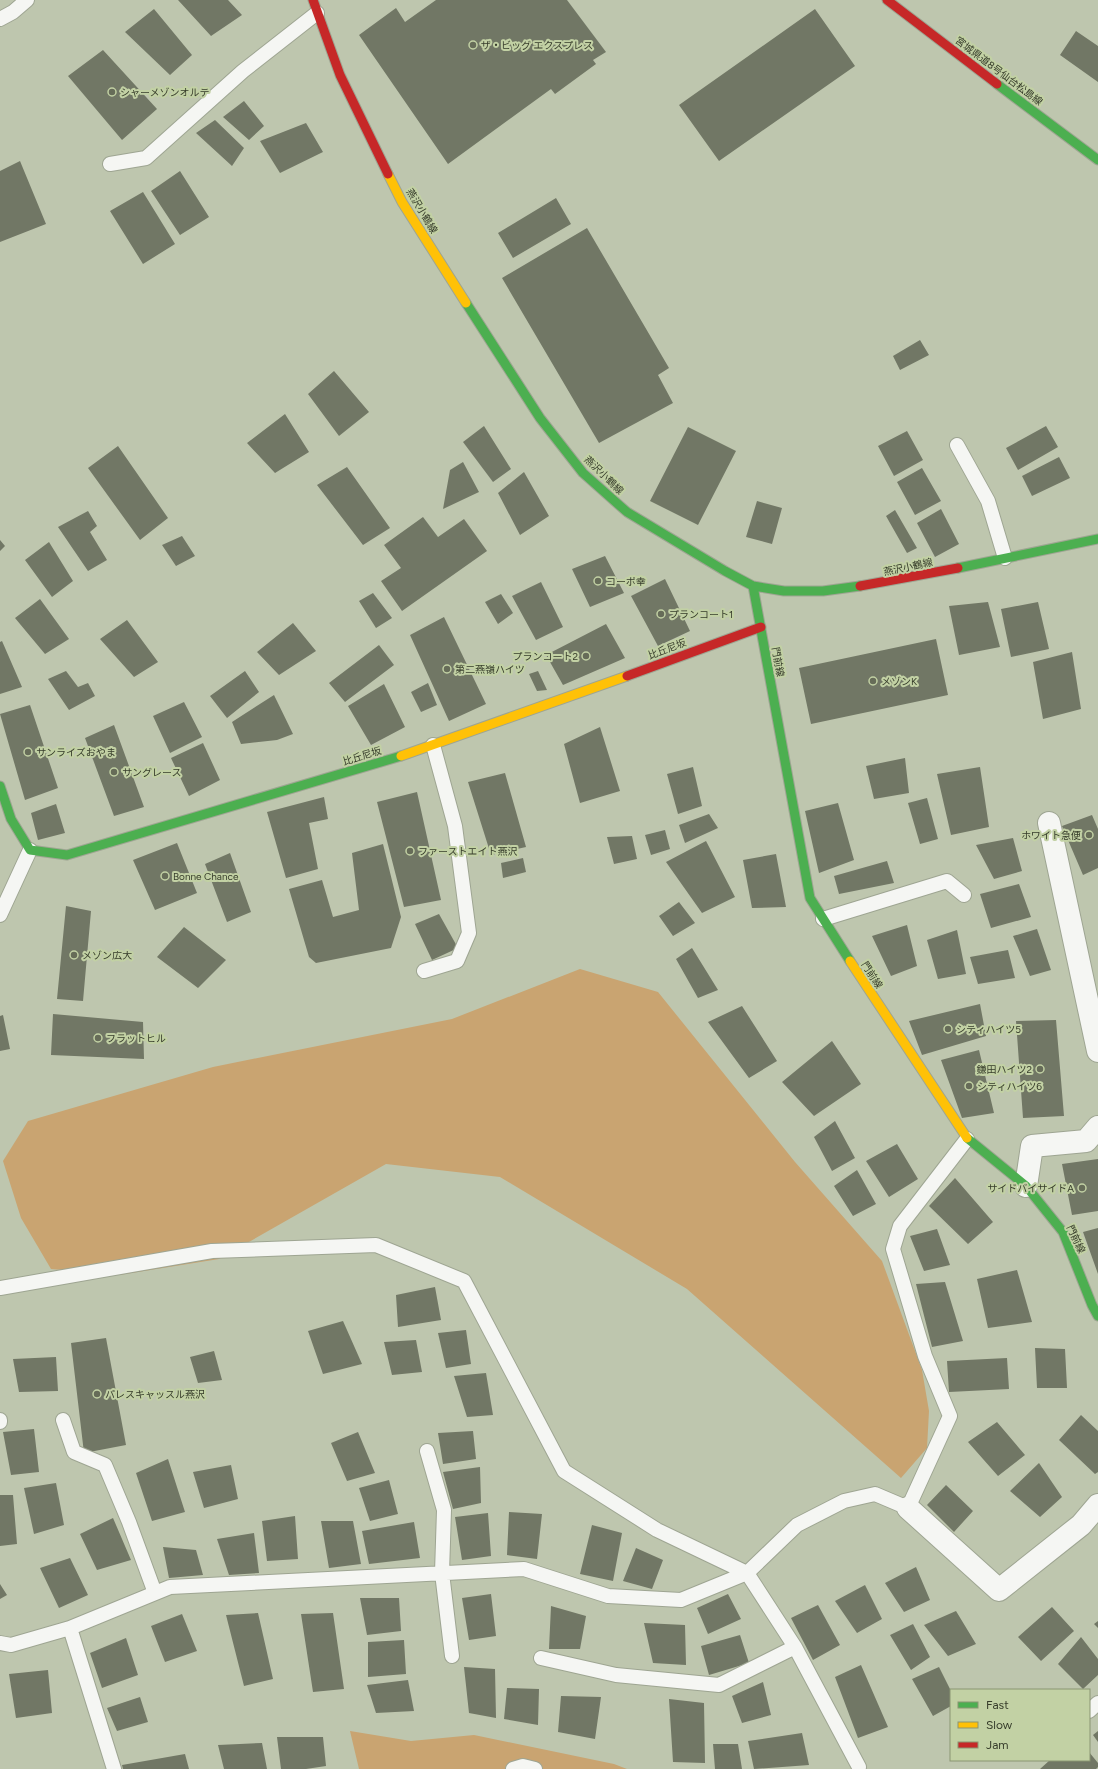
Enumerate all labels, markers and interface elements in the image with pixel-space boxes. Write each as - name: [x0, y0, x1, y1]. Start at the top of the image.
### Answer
- street label: 宮城県道8号仙台松島線: [953, 34, 1045, 108]
- place label: ザ・ビッグ エクスプレス: [481, 39, 593, 52]
- marker: ザ・ビッグ エクスプレス: [468, 40, 478, 50]
- place label: シャーメゾンオルテ: [120, 86, 210, 99]
- marker: シャーメゾンオルテ: [107, 87, 117, 97]
- street label: 燕沢小鶴線: [404, 186, 440, 236]
- street label: 燕沢小鶴線: [582, 453, 626, 497]
- street label: 燕沢小鶴線: [882, 555, 934, 579]
- place label: コーポ幸: [606, 575, 646, 588]
- marker: コーポ幸: [593, 576, 603, 586]
- place label: プランコート1: [669, 608, 733, 621]
- marker: プランコート1: [656, 609, 666, 619]
- street label: 比丘尼坂: [646, 636, 688, 662]
- street label: 門前線: [769, 646, 787, 678]
- place label: プランコート2: [512, 650, 578, 663]
- marker: プランコート2: [581, 651, 591, 661]
- place label: 第二燕嶺ハイツ: [455, 663, 525, 676]
- marker: 第二燕嶺ハイツ: [442, 664, 452, 674]
- place label: メゾンK: [881, 675, 918, 688]
- marker: メゾンK: [868, 676, 878, 686]
- street label: 比丘尼坂: [341, 744, 383, 768]
- place label: サンライズおやま: [36, 746, 116, 759]
- marker: サンライズおやま: [23, 747, 33, 757]
- place label: サングレース: [122, 766, 182, 779]
- marker: サングレース: [109, 767, 119, 777]
- place label: ホワイト急便: [1021, 829, 1081, 842]
- marker: ホワイト急便: [1084, 830, 1094, 840]
- place label: ファーストエイト燕沢: [418, 845, 518, 858]
- marker: ファーストエイト燕沢: [405, 846, 415, 856]
- place label: Bonne Chance: [173, 870, 239, 883]
- marker: Bonne Chance: [160, 871, 170, 881]
- place label: メゾン広大: [82, 949, 132, 962]
- marker: メゾン広大: [69, 950, 79, 960]
- street label: 門前線: [858, 959, 886, 991]
- place label: シティハイツ5: [956, 1023, 1021, 1036]
- marker: シティハイツ5: [943, 1024, 953, 1034]
- place label: フラットヒル: [106, 1032, 166, 1045]
- marker: フラットヒル: [93, 1033, 103, 1043]
- place label: 鎌田ハイツ2: [977, 1063, 1032, 1076]
- marker: 鎌田ハイツ2: [1035, 1064, 1045, 1074]
- place label: シティハイツ6: [977, 1080, 1042, 1093]
- marker: シティハイツ6: [964, 1081, 974, 1091]
- place label: サイドバイサイドA: [987, 1182, 1074, 1195]
- marker: サイドバイサイドA: [1077, 1183, 1087, 1193]
- street label: 門前線: [1064, 1223, 1088, 1255]
- place label: パレスキャッスル燕沢: [105, 1388, 205, 1401]
- marker: パレスキャッスル燕沢: [92, 1389, 102, 1399]
- legend: [950, 1689, 1090, 1761]
- text: Fast: [986, 1698, 1009, 1712]
- text: Slow: [986, 1718, 1013, 1732]
- text: Jam: [986, 1738, 1009, 1752]

